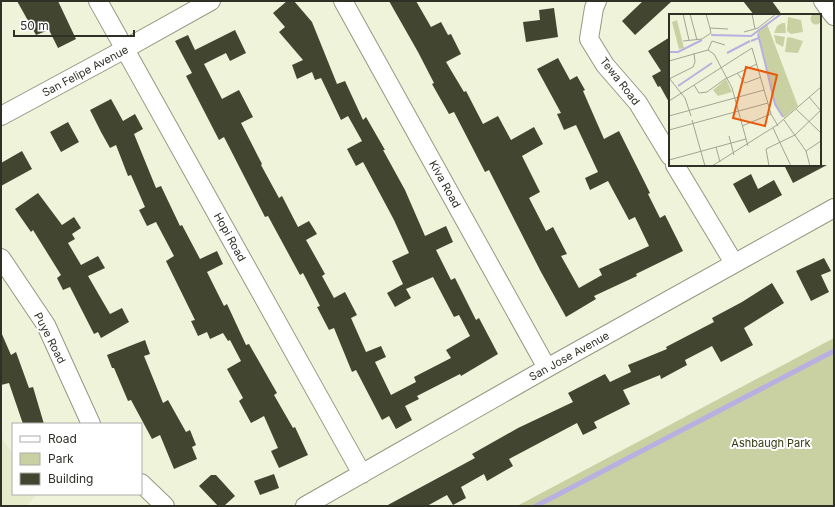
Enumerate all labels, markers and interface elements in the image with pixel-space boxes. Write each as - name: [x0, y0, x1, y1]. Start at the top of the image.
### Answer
- scale bar: [14, 12, 134, 38]
- inset map: [669, 14, 821, 166]
- text: 50 m: [20, 18, 49, 33]
- street label: San Felipe Avenue: [40, 42, 130, 100]
- street label: Tewa Road: [597, 54, 643, 108]
- street label: Kiva Road: [426, 158, 464, 210]
- street label: Hopi Road: [211, 210, 249, 264]
- street label: Puye Road: [31, 310, 69, 366]
- street label: San Jose Avenue: [526, 328, 612, 384]
- legend: [12, 423, 142, 495]
- text: Road: [48, 431, 77, 446]
- park label: Ashbaugh Park: [731, 436, 811, 450]
- text: Park: [48, 451, 74, 466]
- text: Building: [48, 471, 93, 486]

